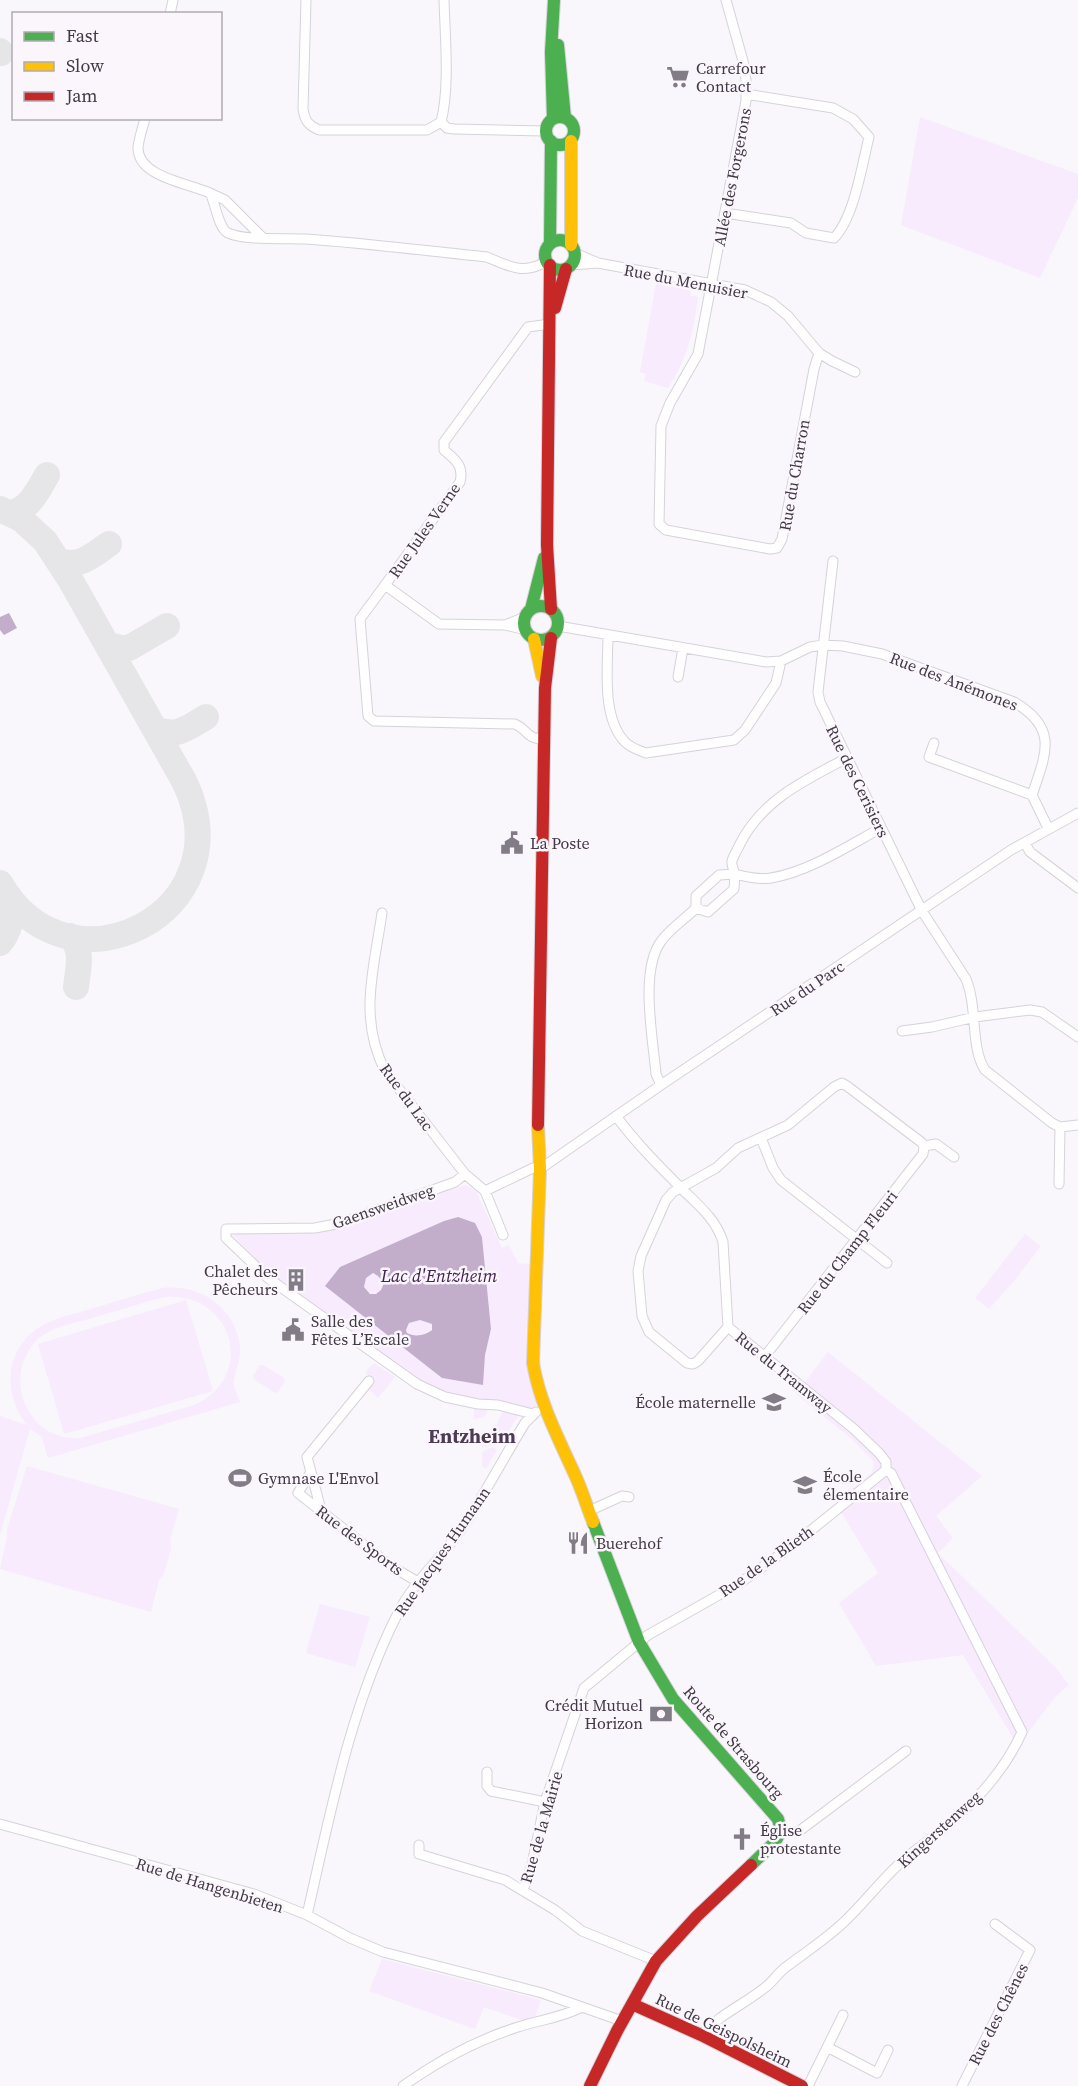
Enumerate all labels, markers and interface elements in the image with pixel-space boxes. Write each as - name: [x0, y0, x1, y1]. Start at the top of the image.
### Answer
- legend: [12, 12, 222, 120]
- text: Fast: [66, 23, 99, 48]
- text: Slow: [66, 53, 104, 78]
- place label: Carrefour Contact: [696, 57, 766, 97]
- supermarket icon: Carrefour Contact: [665, 64, 691, 90]
- text: Jam: [65, 83, 98, 108]
- street label: Allée des Forgerons: [708, 106, 756, 248]
- street label: Rue du Menuisier: [622, 258, 750, 304]
- street label: Rue du Charron: [773, 417, 815, 533]
- street label: Rue Jules Verne: [383, 478, 465, 582]
- street label: Rue des Anémones: [887, 646, 1021, 716]
- street label: Rue des Cerisiers: [821, 721, 895, 841]
- public building icon: La Poste: [499, 830, 525, 856]
- place label: La Poste: [530, 832, 590, 854]
- street label: Rue du Parc: [766, 955, 849, 1021]
- street label: Rue du Lac: [375, 1059, 439, 1135]
- street label: Gaensweidweg: [329, 1178, 437, 1234]
- street label: Rue du Champ Fleuri: [792, 1185, 902, 1318]
- place label: Chalet des Pêcheurs: [204, 1260, 278, 1300]
- water label: Lac d'Entzheim: [380, 1263, 498, 1288]
- building icon: Chalet des Pêcheurs: [283, 1267, 309, 1293]
- place label: Salle des Fêtes L’Escale: [311, 1310, 409, 1350]
- public building icon: Salle des Fêtes L’Escale: [280, 1317, 306, 1343]
- street label: Rue du Tramway: [731, 1326, 838, 1418]
- school or university icon: École maternelle: [761, 1389, 787, 1415]
- place label: École maternelle: [635, 1391, 756, 1413]
- district label: Entzheim: [428, 1422, 516, 1450]
- sports icon: Gymnase L'Envol: [227, 1465, 253, 1491]
- place label: École élementaire: [823, 1465, 909, 1505]
- place label: Gymnase L'Envol: [258, 1467, 379, 1489]
- school or university icon: École élementaire: [792, 1472, 818, 1498]
- street label: Rue Jacques Humann: [389, 1482, 495, 1620]
- street label: Rue des Sports: [312, 1500, 408, 1580]
- street label: Rue de la Blieth: [714, 1520, 818, 1602]
- restaurant icon: Buerehof: [565, 1530, 591, 1556]
- place label: Buerehof: [596, 1532, 663, 1554]
- street label: Route de Strasbourg: [679, 1681, 789, 1803]
- place label: Crédit Mutuel Horizon: [545, 1694, 643, 1734]
- bank icon: Crédit Mutuel Horizon: [648, 1701, 674, 1727]
- street label: Rue de la Mairie: [515, 1768, 567, 1886]
- street label: Kingerstenweg: [892, 1785, 986, 1873]
- place label: Église protestante: [760, 1819, 841, 1859]
- church icon: Église protestante: [729, 1826, 755, 1852]
- street label: Rue de Hangenbieten: [133, 1852, 287, 1918]
- street label: Rue des Chênes: [963, 1959, 1033, 2069]
- street label: Rue de Geispolsheim: [652, 1987, 796, 2073]

